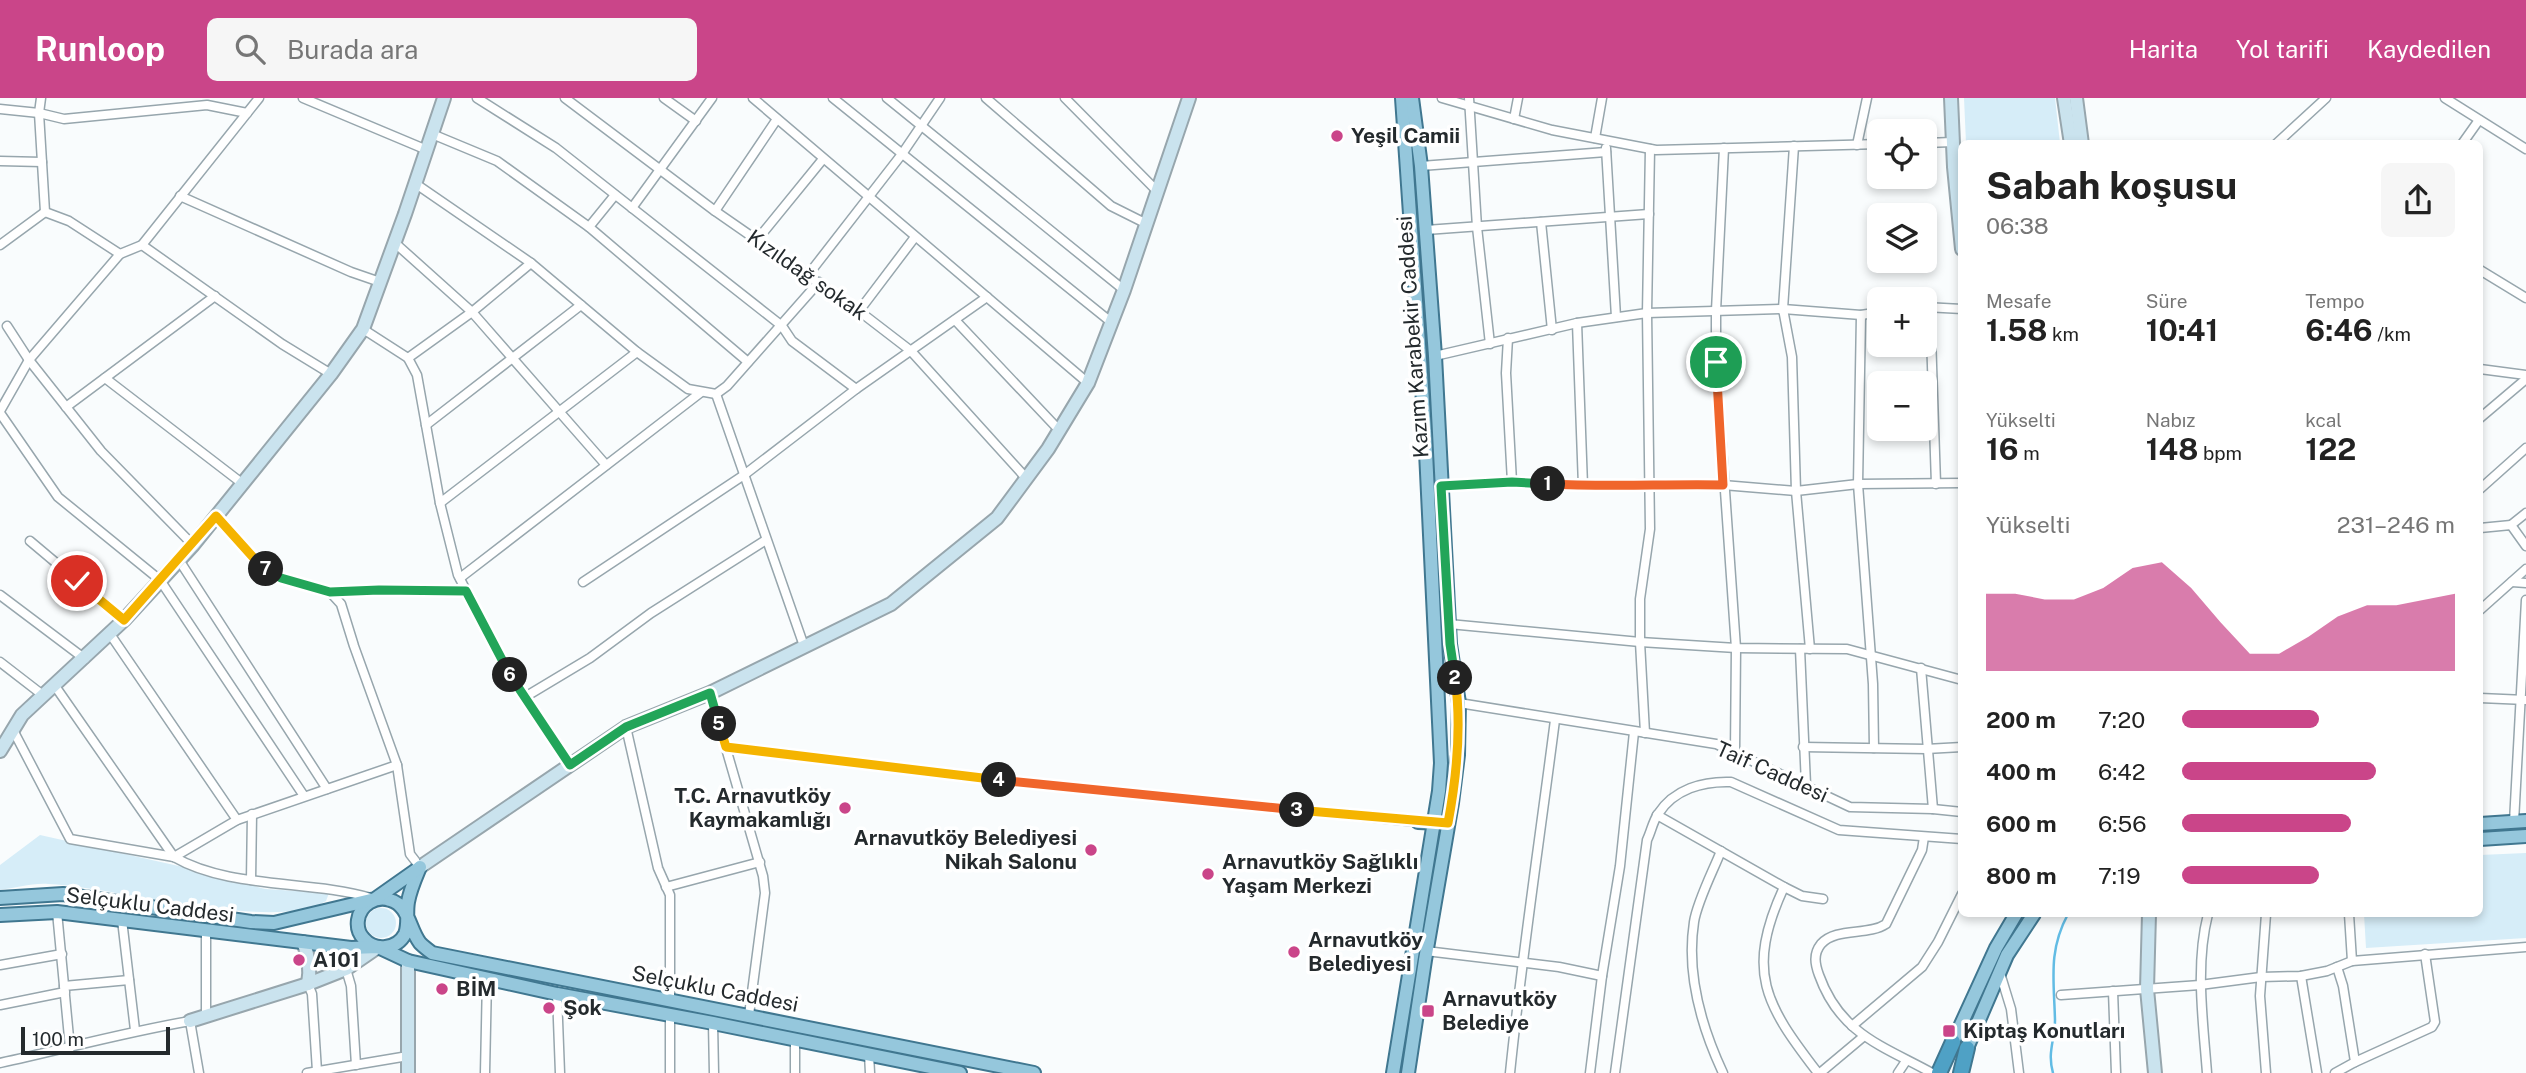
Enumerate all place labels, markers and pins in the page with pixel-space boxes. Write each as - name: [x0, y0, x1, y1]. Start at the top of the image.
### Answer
- place label: Yeşil Camii: [1351, 123, 1460, 148]
- marker: Yeşil Camii: [1329, 128, 1345, 144]
- pin: [1686, 332, 1746, 392]
- pin: 1: [1530, 466, 1566, 502]
- pin: [47, 551, 107, 611]
- pin: 7: [248, 552, 284, 587]
- pin: 6: [492, 658, 528, 692]
- pin: 2: [1438, 660, 1472, 696]
- pin: 5: [702, 706, 736, 742]
- pin: 4: [982, 762, 1016, 798]
- place label: T.C. Arnavutköy Kaymakamlığı: [674, 783, 831, 832]
- pin: 3: [1280, 792, 1314, 828]
- marker: T.C. Arnavutköy Kaymakamlığı: [837, 800, 853, 816]
- place label: Arnavutköy Belediyesi Nikah Salonu: [854, 825, 1077, 874]
- marker: Arnavutköy Belediyesi Nikah Salonu: [1083, 842, 1099, 858]
- place label: Arnavutköy Sağlıklı Yaşam Merkezi: [1222, 849, 1418, 898]
- marker: Arnavutköy Sağlıklı Yaşam Merkezi: [1200, 866, 1216, 882]
- place label: Arnavutköy Belediyesi: [1308, 927, 1423, 976]
- marker: Arnavutköy Belediyesi: [1286, 944, 1302, 960]
- place label: A101: [313, 947, 360, 972]
- marker: A101: [291, 952, 307, 968]
- place label: BİM: [456, 976, 496, 1001]
- marker: BİM: [434, 981, 450, 997]
- place label: Arnavutköy Belediye: [1442, 986, 1557, 1035]
- place label: Şok: [563, 995, 602, 1020]
- marker: Şok: [541, 1000, 557, 1016]
- marker: Arnavutköy Belediye: [1420, 1003, 1436, 1019]
- place label: Kiptaş Konutları: [1963, 1018, 2125, 1043]
- marker: Kiptaş Konutları: [1941, 1023, 1957, 1039]

